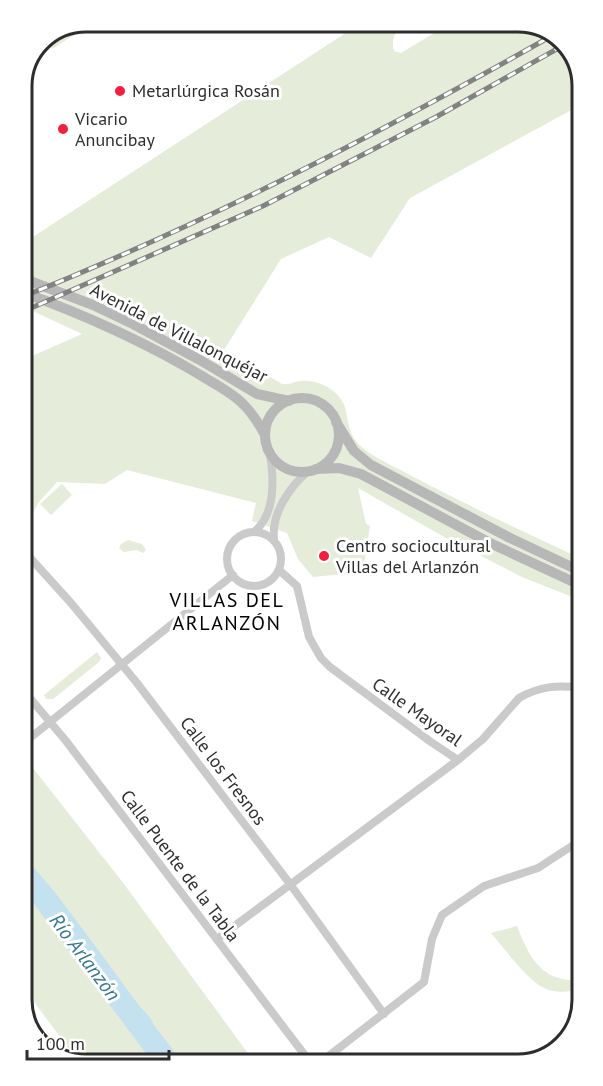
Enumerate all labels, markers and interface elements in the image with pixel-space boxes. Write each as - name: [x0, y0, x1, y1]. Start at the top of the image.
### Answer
- place label: Metarlúrgica Rosán: [132, 79, 280, 102]
- marker: Metarlúrgica Rosán: [113, 84, 127, 98]
- place label: Vicario Anuncibay: [74, 107, 156, 151]
- marker: Vicario Anuncibay: [56, 122, 70, 136]
- street label: Avenida de Villalonquéjar: [87, 278, 272, 387]
- place label: Centro sociocultural Villas del Arlanzón: [335, 534, 491, 578]
- marker: Centro sociocultural Villas del Arlanzón: [317, 549, 331, 563]
- district label: VILLAS DEL ARLANZÓN: [169, 587, 284, 636]
- street label: Calle Mayoral: [368, 672, 467, 751]
- street label: Calle los Fresnos: [175, 712, 272, 829]
- street label: Calle Puente de la Tabla: [116, 785, 245, 946]
- water label: Río Arlanzón: [44, 908, 126, 1006]
- scale bar: [27, 1023, 170, 1061]
- text: 100 m: [36, 1032, 85, 1055]

